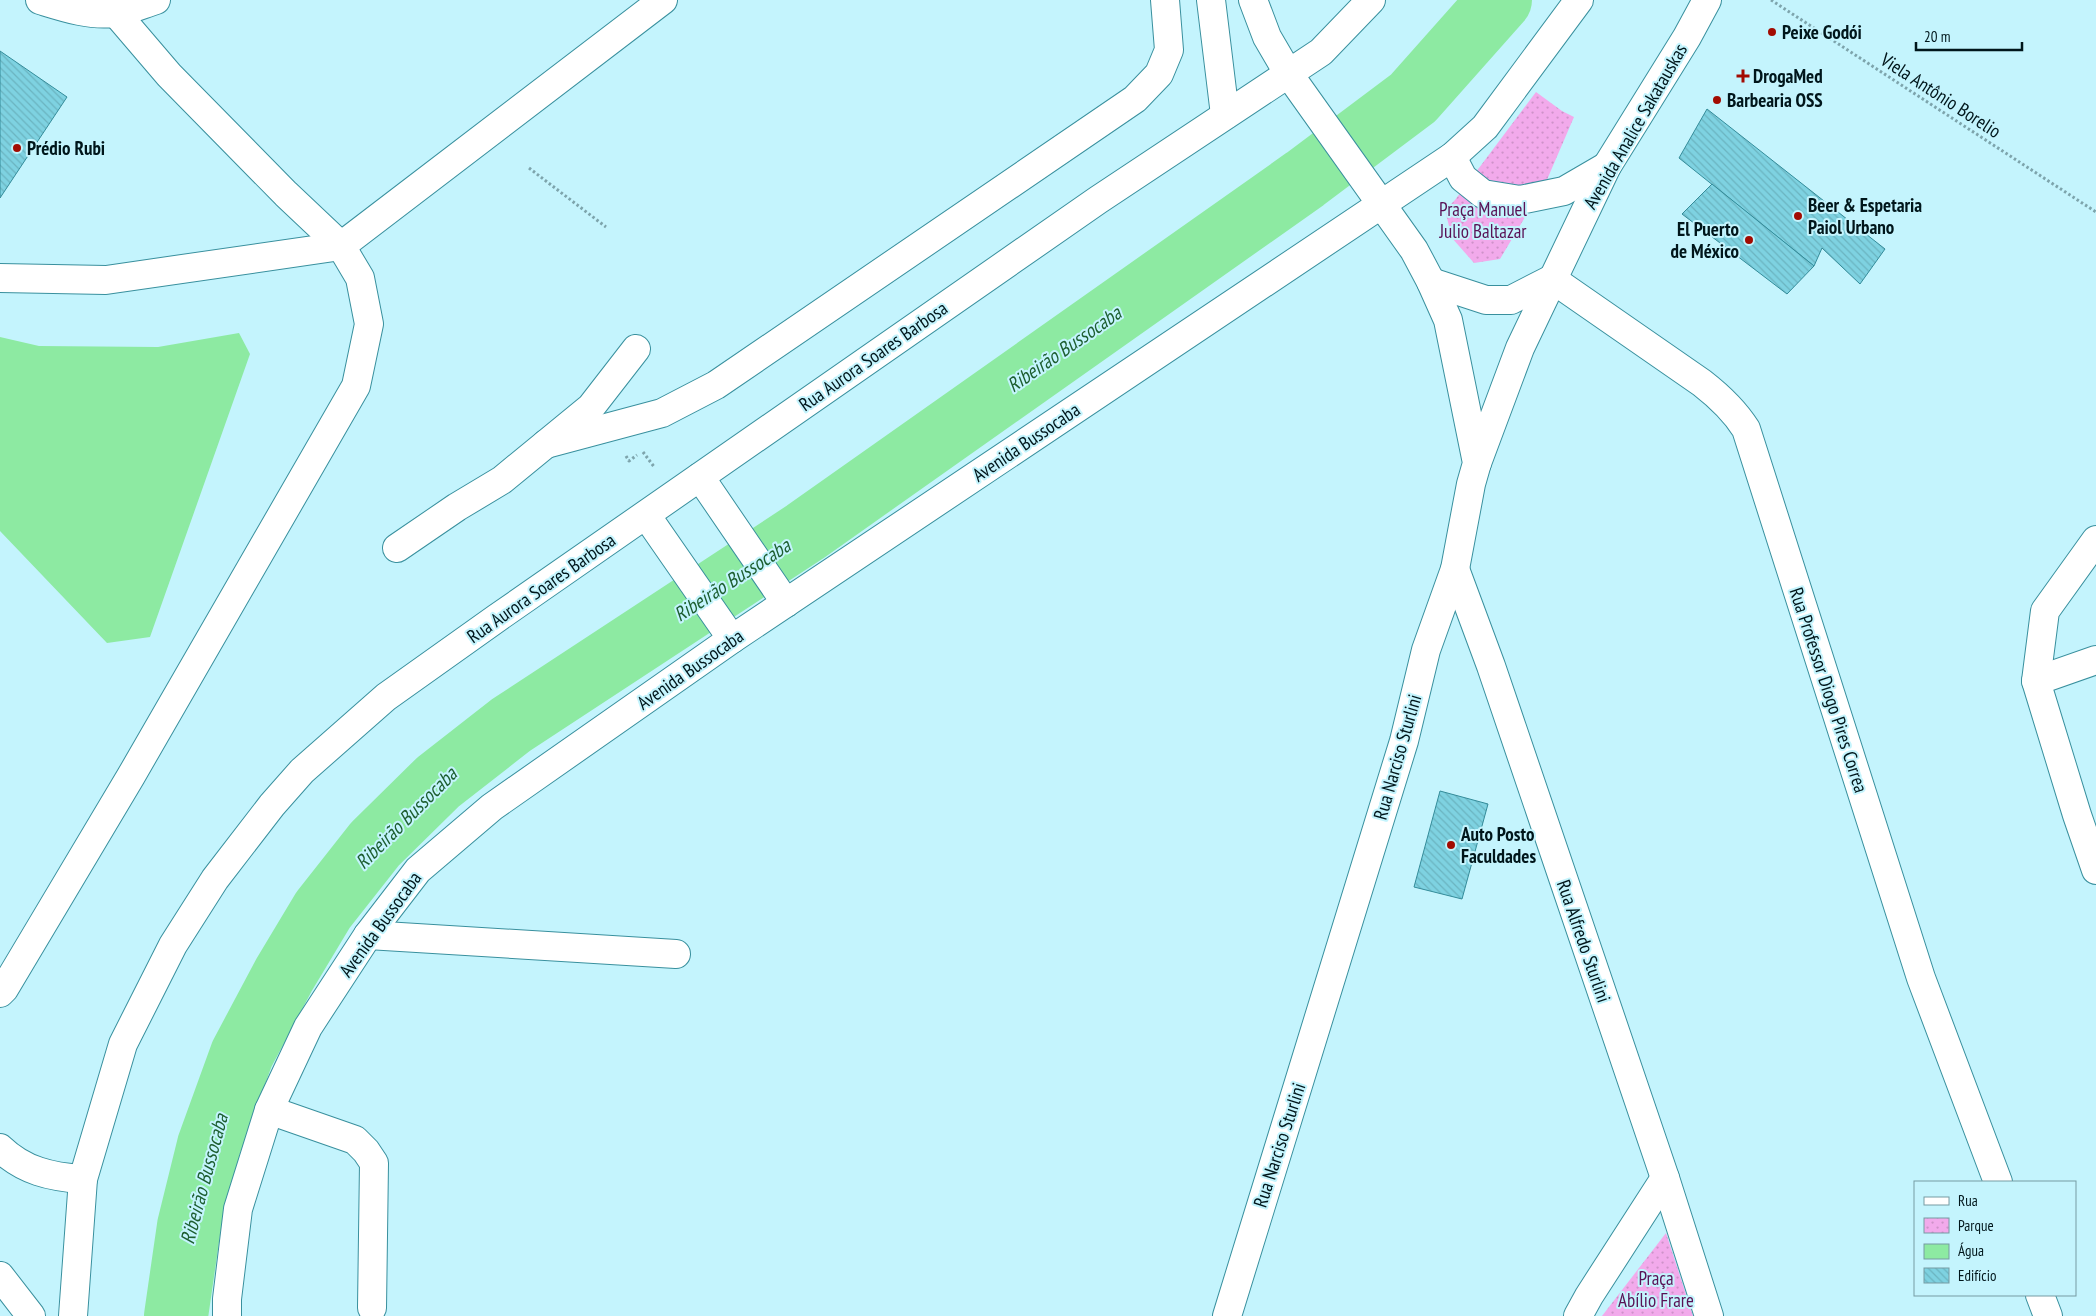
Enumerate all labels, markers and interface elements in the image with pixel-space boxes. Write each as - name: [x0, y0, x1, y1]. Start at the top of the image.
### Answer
- place label: Peixe Godói: [1782, 20, 1862, 44]
- scale bar: [1916, 20, 2022, 52]
- marker: Peixe Godói: [1766, 26, 1778, 38]
- text: 20 m: [1924, 27, 1950, 46]
- street label: Avenida Analice Sakatauskas: [1578, 39, 1692, 213]
- street label: Viela Antônio Borelio: [1876, 47, 2006, 143]
- place label: DrogaMed: [1753, 64, 1823, 88]
- marker: DrogaMed: [1737, 70, 1749, 82]
- place label: Barbearia OSS: [1727, 88, 1823, 112]
- marker: Barbearia OSS: [1711, 94, 1723, 106]
- place label: Prédio Rubi: [27, 136, 105, 160]
- marker: Prédio Rubi: [11, 142, 23, 154]
- place label: Beer & Espetaria Paiol Urbano: [1808, 193, 1922, 239]
- park label: Praça Manuel Julio Baltazar: [1438, 197, 1527, 243]
- marker: Beer & Espetaria Paiol Urbano: [1792, 210, 1804, 222]
- place label: El Puerto de México: [1671, 217, 1739, 263]
- marker: El Puerto de México: [1743, 234, 1755, 246]
- street label: Rua Aurora Soares Barbosa: [794, 296, 952, 416]
- water label: Ribeirão Bussocaba: [1002, 299, 1127, 398]
- street label: Avenida Bussocaba: [968, 397, 1084, 487]
- street label: Rua Aurora Soares Barbosa: [462, 528, 620, 648]
- water label: Ribeirão Bussocaba: [669, 532, 796, 627]
- street label: Rua Professor Diogo Pires Correa: [1784, 584, 1874, 796]
- street label: Avenida Bussocaba: [632, 623, 748, 715]
- street label: Rua Narciso Sturlini: [1368, 692, 1426, 822]
- water label: Ribeirão Bussocaba: [350, 761, 463, 874]
- place label: Auto Posto Faculdades: [1460, 822, 1536, 868]
- marker: Auto Posto Faculdades: [1445, 839, 1457, 851]
- street label: Avenida Bussocaba: [334, 867, 426, 981]
- street label: Rua Alfredo Sturlini: [1552, 877, 1616, 1005]
- street label: Rua Narciso Sturlini: [1248, 1080, 1310, 1210]
- water label: Ribeirão Bussocaba: [174, 1110, 234, 1247]
- legend: [1914, 1181, 2076, 1296]
- text: Rua: [1958, 1191, 1978, 1210]
- text: Parque: [1958, 1216, 1994, 1235]
- text: Água: [1958, 1241, 1984, 1260]
- park label: Praça Abílio Frare: [1618, 1266, 1694, 1312]
- text: Edifício: [1958, 1266, 1996, 1285]

